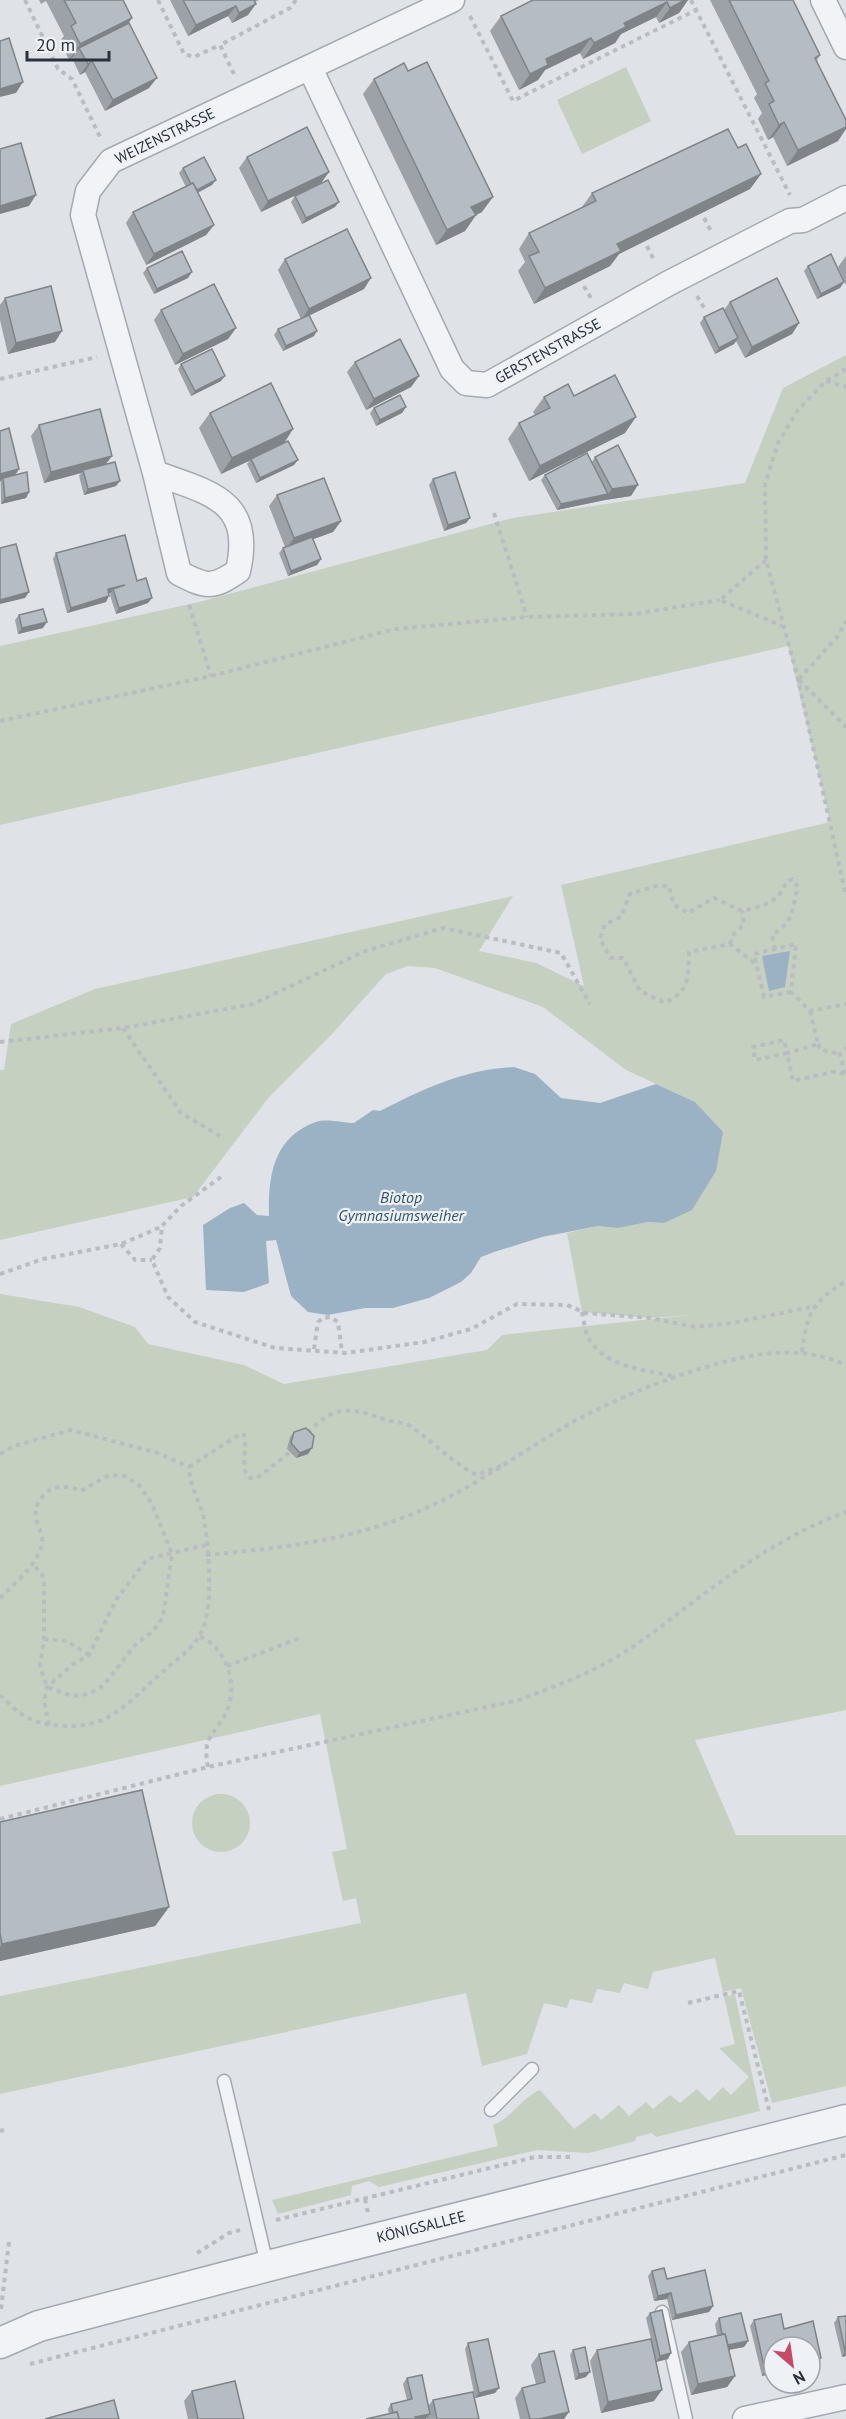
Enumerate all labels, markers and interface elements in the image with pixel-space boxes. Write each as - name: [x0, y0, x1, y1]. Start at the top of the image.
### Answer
- scale bar: [27, 24, 110, 62]
- text: 20 m: [36, 33, 75, 56]
- street label: WEIZENSTRASSE: [112, 103, 218, 168]
- street label: GERSTENSTRASSE: [491, 314, 604, 388]
- water label: Biotop Gymnasiumsweiher: [338, 1187, 466, 1225]
- street label: KÖNIGSALLEE: [375, 2206, 467, 2247]
- north arrow: [762, 2335, 822, 2395]
- text: N: [790, 2367, 809, 2389]

